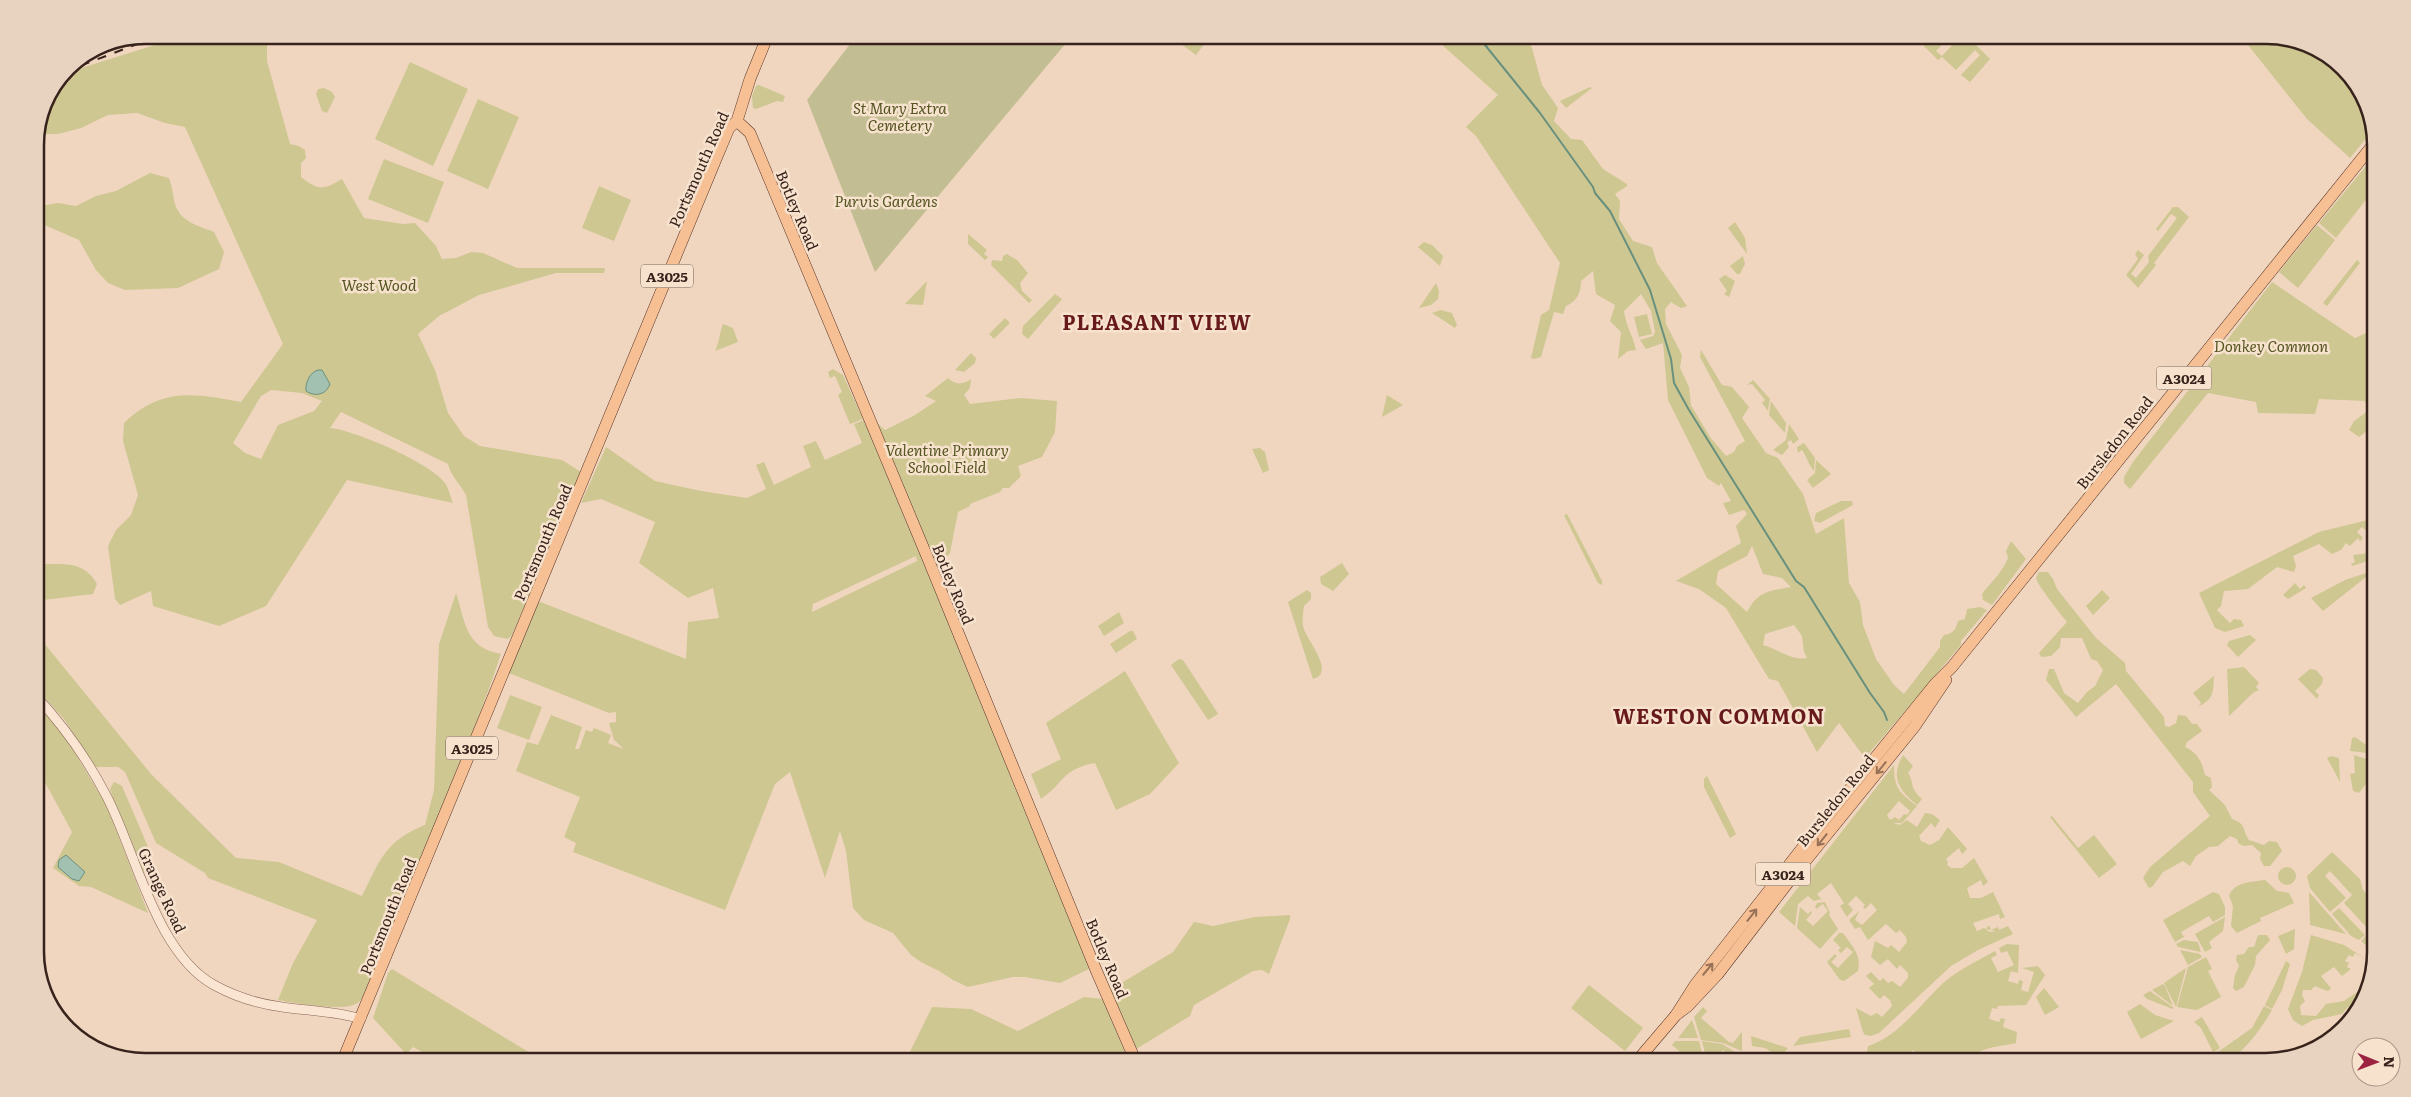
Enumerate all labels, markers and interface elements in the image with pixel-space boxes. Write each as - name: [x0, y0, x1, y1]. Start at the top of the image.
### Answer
- park label: St Mary Extra Cemetery: [853, 96, 947, 136]
- street label: Portsmouth Road: [662, 107, 734, 231]
- street label: Botley Road: [771, 166, 825, 254]
- park label: Purvis Gardens: [834, 189, 938, 212]
- road number: A3025: [641, 264, 693, 288]
- park label: West Wood: [341, 273, 417, 296]
- district label: PLEASANT VIEW: [1062, 306, 1252, 336]
- park label: Donkey Common: [2214, 334, 2328, 357]
- road number: A3024: [2156, 366, 2212, 389]
- street label: Bursledon Road: [2070, 390, 2158, 494]
- park label: Valentine Primary School Field: [885, 438, 1009, 478]
- street label: Portsmouth Road: [507, 480, 577, 604]
- street label: Botley Road: [927, 540, 981, 628]
- district label: WESTON COMMON: [1613, 700, 1825, 730]
- road number: A3025: [446, 736, 498, 760]
- street label: Bursledon Road: [1791, 749, 1879, 851]
- one-way arrow: [1875, 761, 1886, 774]
- one-way arrow: [1816, 833, 1827, 846]
- street label: Grange Road: [133, 844, 193, 936]
- street label: Portsmouth Road: [353, 854, 421, 978]
- road number: A3024: [1756, 862, 1810, 886]
- one-way arrow: [1746, 909, 1757, 922]
- street label: Botley Road: [1081, 914, 1135, 1002]
- one-way arrow: [1703, 963, 1714, 976]
- north arrow: [2351, 1037, 2401, 1087]
- text: N: [2380, 1056, 2400, 1069]

